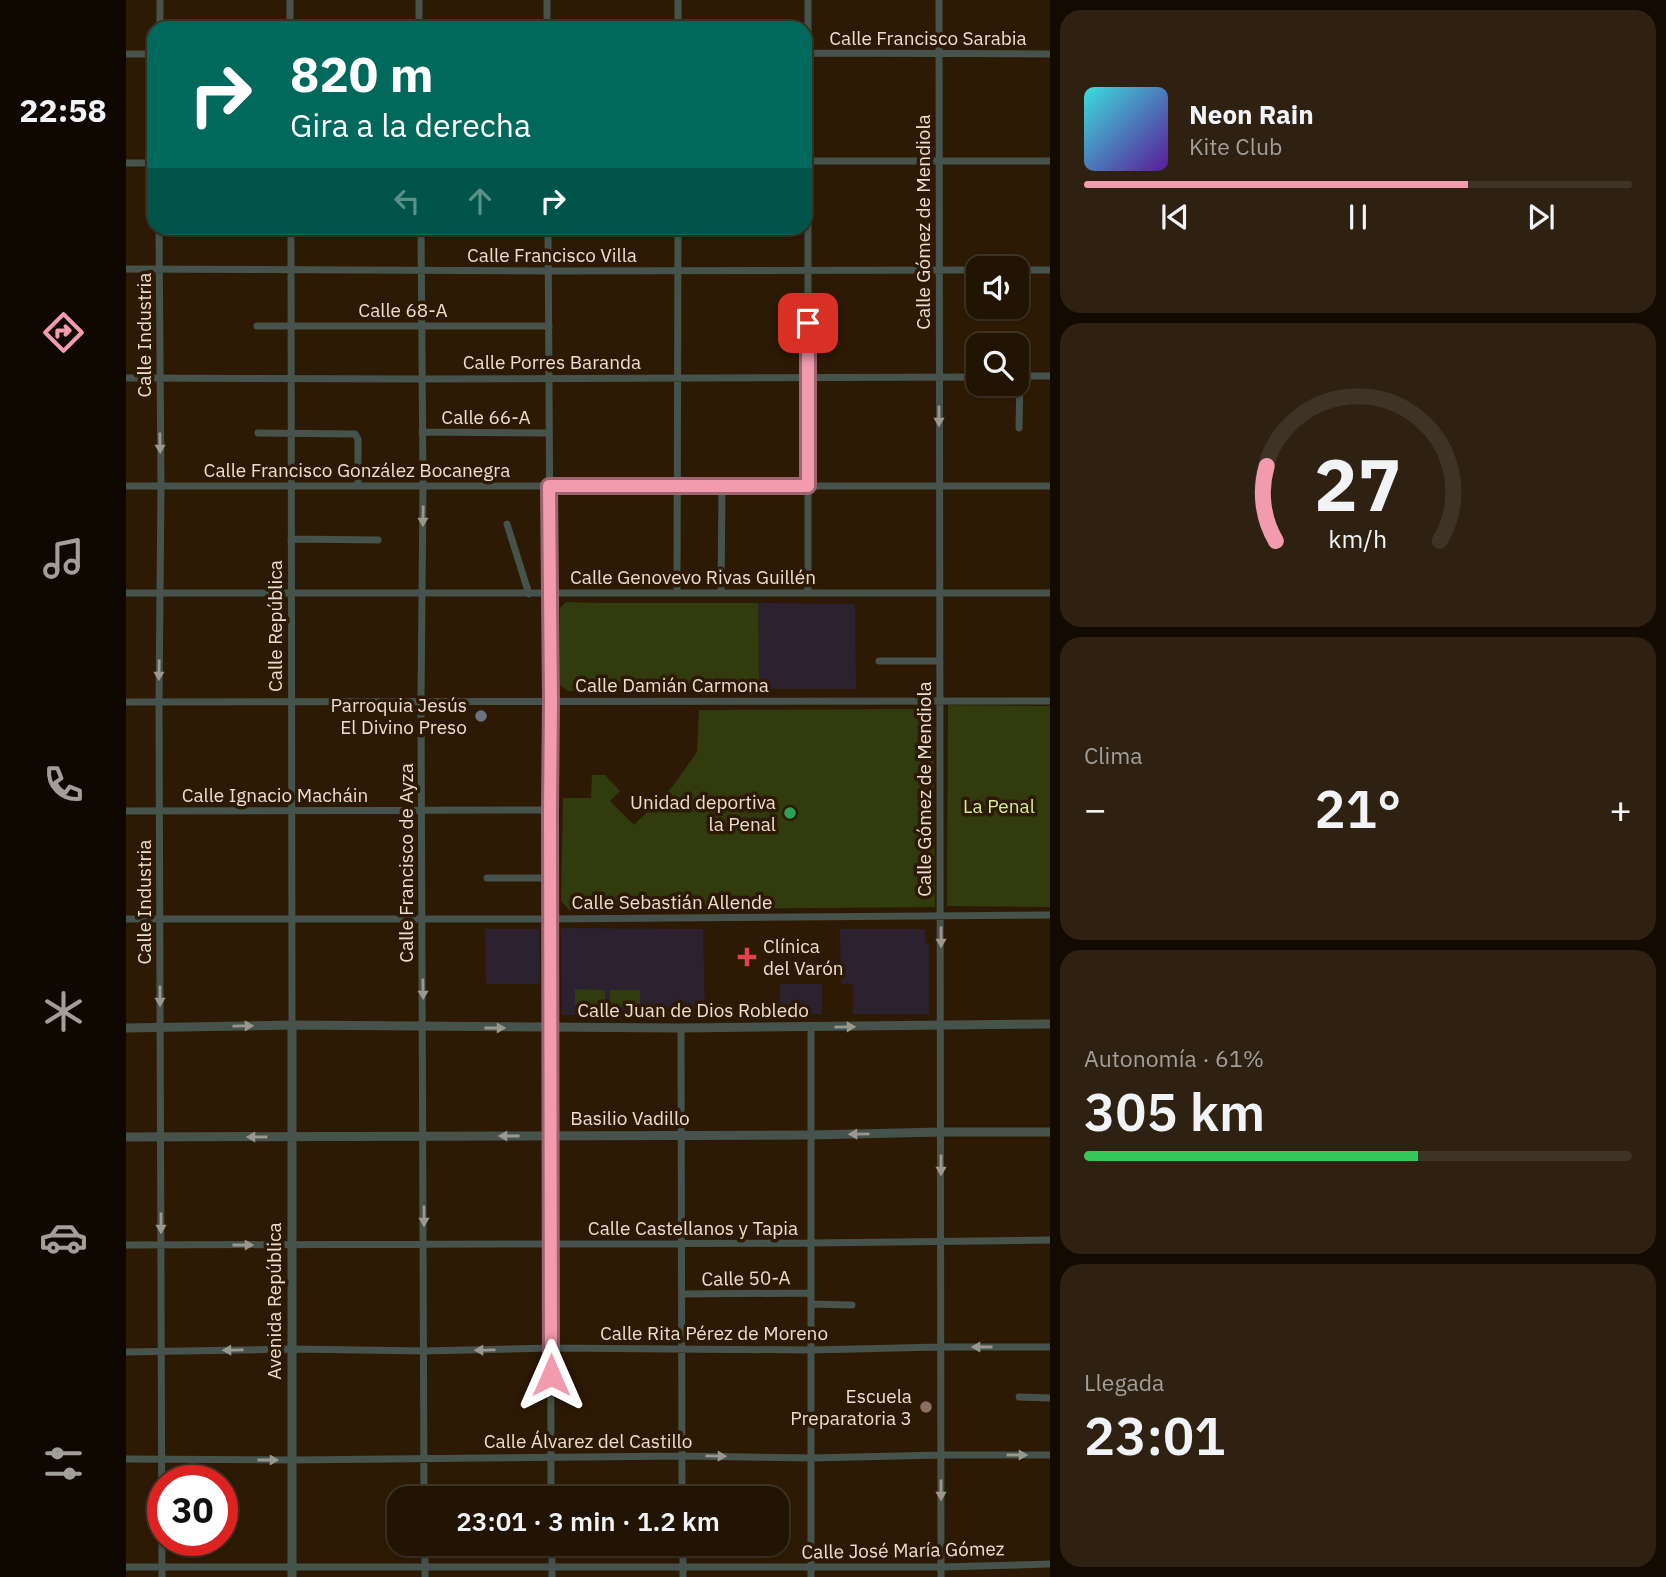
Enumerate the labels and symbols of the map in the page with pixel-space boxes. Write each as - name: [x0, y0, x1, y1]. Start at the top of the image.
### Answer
- street label: Calle Francisco Sarabia: [829, 26, 1027, 50]
- street label: Calle Gómez de Mendiola: [911, 114, 935, 330]
- street label: Calle Francisco Villa: [467, 243, 637, 267]
- street label: Calle Industria: [132, 273, 156, 397]
- pin: [778, 293, 838, 353]
- street label: Calle 68-A: [358, 298, 448, 322]
- street label: Calle Porres Baranda: [463, 350, 641, 374]
- street label: Calle 66-A: [441, 405, 531, 429]
- one-way arrow: [933, 405, 945, 427]
- one-way arrow: [155, 432, 166, 454]
- street label: Calle Francisco González Bocanegra: [204, 458, 510, 482]
- one-way arrow: [417, 505, 429, 527]
- street label: Calle República: [263, 560, 287, 692]
- street label: Calle Genovevo Rivas Guillén: [570, 565, 816, 589]
- one-way arrow: [153, 659, 165, 681]
- street label: Calle Damián Carmona: [575, 673, 769, 697]
- street label: Calle Gómez de Mendiola: [912, 681, 936, 897]
- place label: Parroquia Jesús El Divino Preso: [330, 693, 467, 739]
- marker: Parroquia Jesús El Divino Preso: [473, 708, 489, 724]
- street label: Calle Francisco de Ayza: [394, 763, 418, 963]
- street label: Calle Ignacio Macháin: [182, 783, 368, 807]
- place label: Unidad deportiva la Penal: [630, 790, 776, 836]
- park label: La Penal: [963, 794, 1035, 818]
- marker: Unidad deportiva la Penal: [782, 805, 798, 821]
- street label: Calle Industria: [132, 840, 156, 964]
- street label: Calle Sebastián Allende: [572, 890, 772, 914]
- one-way arrow: [935, 926, 947, 948]
- place label: Clínica del Varón: [763, 934, 844, 980]
- marker: Clínica del Varón: [737, 947, 757, 967]
- one-way arrow: [417, 978, 429, 1000]
- one-way arrow: [155, 985, 166, 1007]
- street label: Calle Juan de Dios Robledo: [577, 998, 809, 1022]
- one-way arrow: [232, 1021, 254, 1032]
- one-way arrow: [834, 1021, 856, 1032]
- one-way arrow: [484, 1022, 506, 1034]
- street label: Basilio Vadillo: [570, 1106, 690, 1130]
- one-way arrow: [848, 1128, 870, 1140]
- one-way arrow: [498, 1130, 520, 1142]
- one-way arrow: [246, 1131, 268, 1142]
- one-way arrow: [935, 1154, 947, 1176]
- one-way arrow: [418, 1205, 430, 1227]
- one-way arrow: [155, 1212, 167, 1234]
- street label: Calle Castellanos y Tapia: [588, 1216, 798, 1240]
- street label: Avenida República: [262, 1222, 286, 1380]
- one-way arrow: [232, 1239, 254, 1251]
- street label: Calle 50-A: [701, 1265, 791, 1291]
- street label: Calle Rita Pérez de Moreno: [600, 1321, 828, 1345]
- position arrow: [514, 1338, 588, 1412]
- one-way arrow: [971, 1341, 993, 1353]
- one-way arrow: [474, 1344, 496, 1355]
- one-way arrow: [222, 1345, 244, 1356]
- place label: Escuela Preparatoria 3: [790, 1384, 912, 1430]
- marker: Escuela Preparatoria 3: [918, 1399, 934, 1415]
- street label: Calle Álvarez del Castillo: [484, 1429, 692, 1453]
- one-way arrow: [1006, 1449, 1028, 1461]
- one-way arrow: [705, 1450, 727, 1462]
- one-way arrow: [257, 1454, 279, 1466]
- speed limit sign: 30: [147, 1465, 238, 1556]
- one-way arrow: [935, 1479, 947, 1501]
- street label: Calle José María Gómez: [801, 1536, 1005, 1564]

